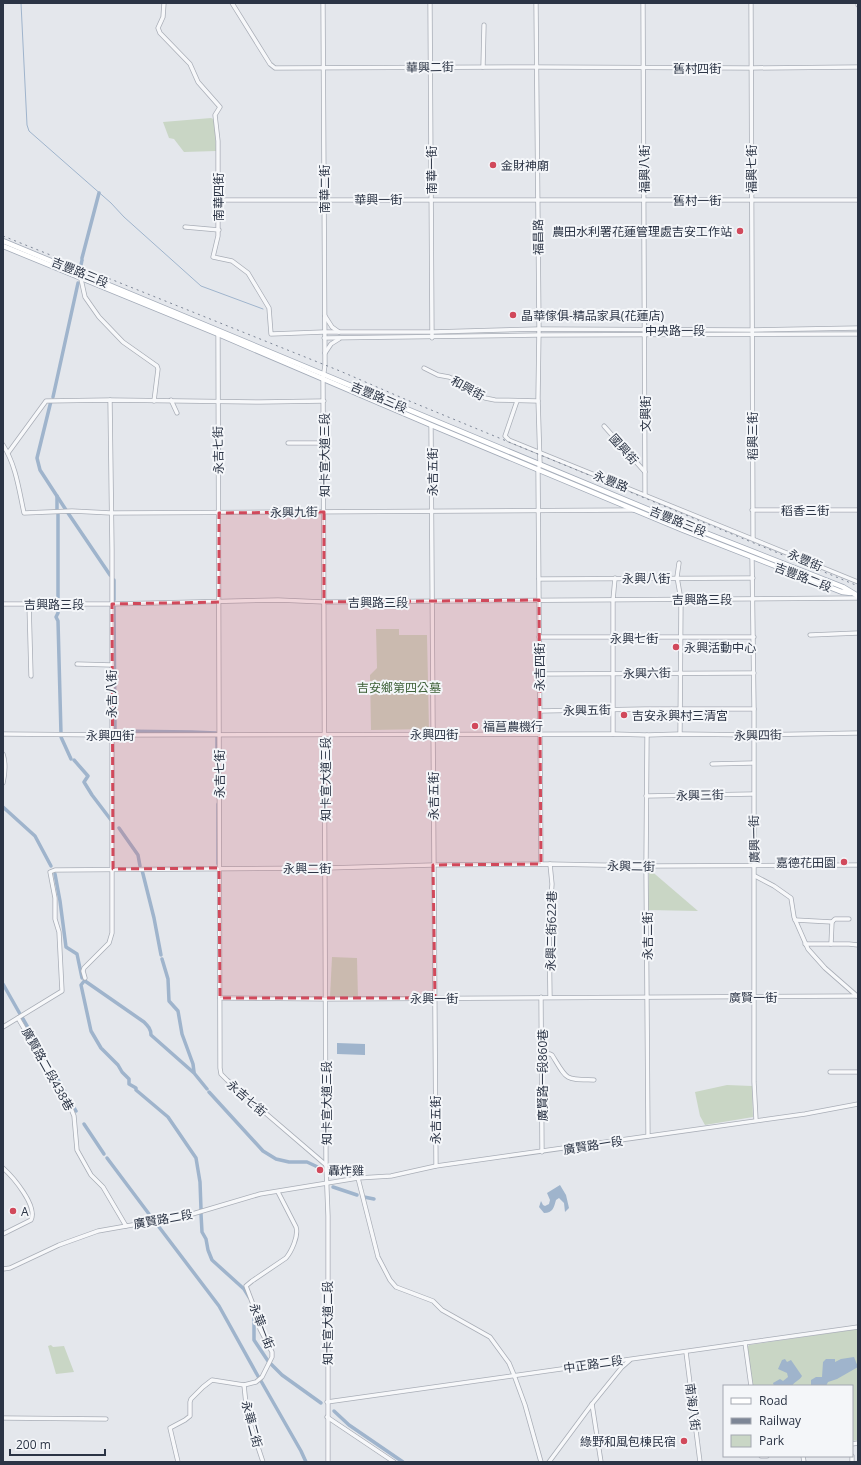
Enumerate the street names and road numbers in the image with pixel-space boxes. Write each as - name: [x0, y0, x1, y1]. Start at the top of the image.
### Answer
- street label: 華興二街: [406, 58, 454, 76]
- street label: 舊村四街: [673, 60, 721, 77]
- street label: 福興八街: [636, 145, 653, 193]
- street label: 福興七街: [743, 145, 760, 193]
- street label: 南華一街: [423, 146, 440, 194]
- street label: 南華二街: [316, 165, 333, 213]
- street label: 南華四街: [210, 173, 227, 221]
- street label: 華興一街: [354, 191, 402, 208]
- street label: 舊村一街: [673, 192, 721, 209]
- street label: 福昌路: [529, 219, 547, 255]
- street label: 吉豐路三段: [49, 253, 111, 291]
- street label: 中央路一段: [645, 322, 705, 339]
- street label: 和興街: [448, 372, 488, 404]
- street label: 吉豐路三段: [348, 377, 410, 417]
- street label: 文興街: [637, 396, 654, 432]
- street label: 稻興三街: [744, 412, 761, 460]
- street label: 知卡宣大道三段: [316, 413, 333, 497]
- street label: 永吉七街: [209, 426, 227, 474]
- street label: 國興街: [606, 430, 642, 468]
- street label: 永吉五街: [424, 448, 441, 496]
- street label: 永豐路: [591, 466, 631, 496]
- street label: 吉豐路三段: [647, 502, 709, 540]
- street label: 稻香三街: [781, 502, 829, 519]
- street label: 永興九街: [270, 503, 318, 521]
- street label: 永豐街: [785, 545, 825, 575]
- street label: 吉豐路二段: [772, 558, 834, 596]
- street label: 永興八街: [622, 570, 670, 587]
- street label: 吉興路三段: [672, 591, 732, 608]
- street label: 吉興路三段: [348, 594, 408, 611]
- street label: 吉興路三段: [24, 596, 84, 613]
- street label: 永興七街: [610, 630, 658, 647]
- street label: 永吉四街: [531, 643, 548, 691]
- street label: 永興六街: [623, 664, 671, 682]
- street label: 永吉八街: [103, 670, 120, 718]
- street label: 永興五街: [563, 701, 611, 719]
- street label: 永興四街: [410, 726, 458, 743]
- street label: 永興四街: [734, 726, 782, 744]
- street label: 永興四街: [86, 727, 134, 744]
- street label: 知卡宣大道三段: [317, 737, 334, 821]
- street label: 永吉七街: [211, 750, 228, 798]
- street label: 永吉五街: [425, 772, 442, 820]
- street label: 永興三街: [676, 786, 724, 804]
- street label: 廣興一街: [745, 815, 763, 863]
- street label: 永興二街: [607, 857, 655, 875]
- street label: 永興二街: [283, 860, 331, 877]
- street label: 永興二街622巷: [542, 891, 560, 971]
- street label: 永吉二街: [639, 912, 656, 960]
- street label: 廣賢一街: [729, 989, 777, 1006]
- street label: 永興一街: [410, 990, 458, 1007]
- street label: 廣賢路二段438巷: [18, 1024, 78, 1114]
- street label: 廣賢路一段860巷: [534, 1029, 551, 1121]
- street label: 知卡宣大道三段: [318, 1061, 335, 1145]
- street label: 永吉七街: [223, 1076, 271, 1120]
- street label: 永吉五街: [427, 1096, 444, 1144]
- street label: 廣賢路一段: [562, 1132, 624, 1158]
- street label: 廣賢路二段: [132, 1205, 194, 1233]
- street label: 知卡宣大道二段: [319, 1281, 336, 1365]
- street label: 永華一街: [245, 1301, 279, 1351]
- street label: 中正路二段: [562, 1351, 624, 1377]
- street label: 南海八街: [682, 1382, 704, 1432]
- street label: 永華二街: [238, 1399, 266, 1449]

